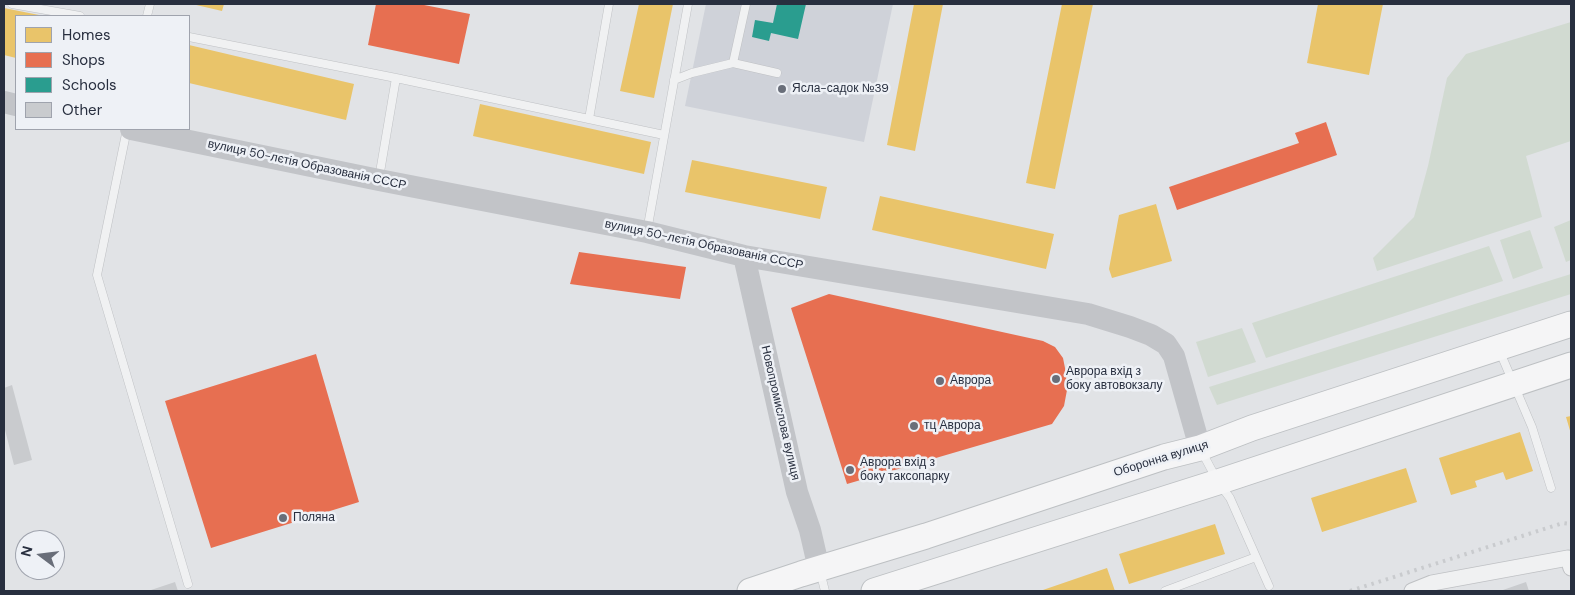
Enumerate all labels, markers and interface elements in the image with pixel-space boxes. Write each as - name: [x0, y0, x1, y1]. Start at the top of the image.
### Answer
- legend: [15, 15, 190, 130]
- text: Homes: [62, 25, 111, 45]
- text: Shops: [62, 50, 105, 70]
- text: Schools: [62, 75, 117, 95]
- place label: Ясла-садок №39: [792, 82, 889, 96]
- marker: Ясла-садок №39: [776, 83, 788, 95]
- text: Other: [62, 100, 102, 120]
- street label: вулиця 50-лєтія Образованія СССР: [206, 137, 408, 193]
- street label: вулиця 50-лєтія Образованія СССР: [603, 217, 805, 273]
- street label: Новопромислова вулиця: [757, 344, 803, 482]
- place label: Аврора вхід з боку автовокзалу: [1066, 365, 1162, 393]
- marker: Аврора вхід з боку автовокзалу: [1050, 373, 1062, 385]
- place label: Аврора: [950, 374, 991, 388]
- marker: Аврора: [934, 375, 946, 387]
- place label: тц Аврора: [924, 419, 981, 433]
- marker: тц Аврора: [908, 420, 920, 432]
- street label: Оборонна вулиця: [1112, 438, 1210, 480]
- place label: Аврора вхід з боку таксопарку: [860, 456, 950, 484]
- marker: Аврора вхід з боку таксопарку: [844, 464, 856, 476]
- place label: Поляна: [293, 511, 335, 525]
- marker: Поляна: [277, 512, 289, 524]
- north arrow: [15, 530, 65, 580]
- text: N: [16, 544, 36, 559]

